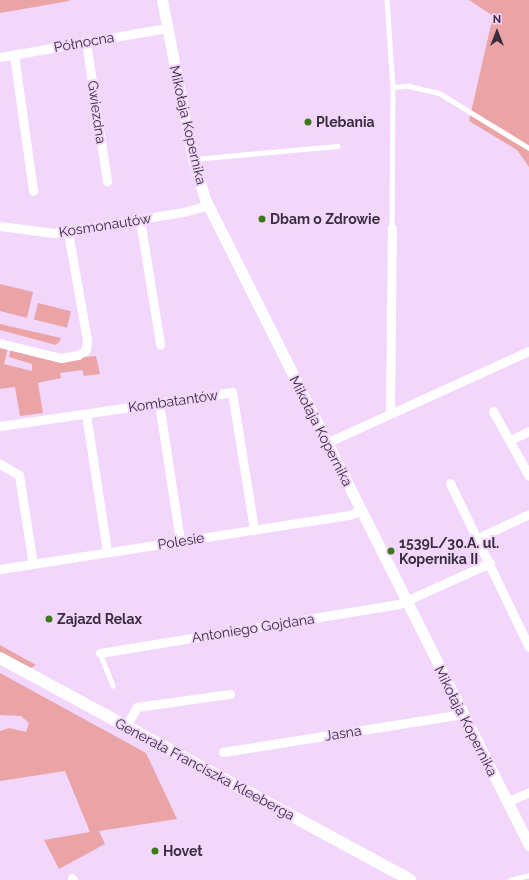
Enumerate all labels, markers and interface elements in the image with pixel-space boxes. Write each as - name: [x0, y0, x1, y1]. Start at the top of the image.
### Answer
- north arrow: [477, 12, 517, 52]
- text: N: [493, 13, 501, 26]
- street label: Północna: [53, 28, 115, 56]
- street label: Mikołaja Kopernika: [166, 64, 210, 186]
- street label: Gwiezdna: [84, 79, 110, 145]
- place label: Plebania: [316, 114, 375, 130]
- marker: Plebania: [303, 117, 313, 127]
- street label: Kosmonautów: [58, 209, 152, 241]
- place label: Dbam o Zdrowie: [270, 211, 380, 227]
- marker: Dbam o Zdrowie: [257, 214, 267, 224]
- street label: Mikołaja Kopernika: [286, 373, 356, 489]
- street label: Kombatantów: [127, 386, 219, 416]
- street label: Polesie: [156, 529, 206, 553]
- place label: 1539L/30.A. ul. Kopernika II: [399, 535, 499, 568]
- marker: 1539L/30.A. ul. Kopernika II: [386, 546, 396, 556]
- street label: Antoniego Gojdana: [190, 610, 316, 646]
- place label: Zajazd Relax: [57, 611, 142, 627]
- marker: Zajazd Relax: [44, 614, 54, 624]
- street label: Mikołaja Kopernika: [431, 663, 501, 779]
- street label: Generała Franciszka Kleeberga: [112, 714, 298, 824]
- street label: Jasna: [324, 722, 362, 744]
- place label: Hovet: [163, 843, 203, 859]
- marker: Hovet: [150, 846, 160, 856]

